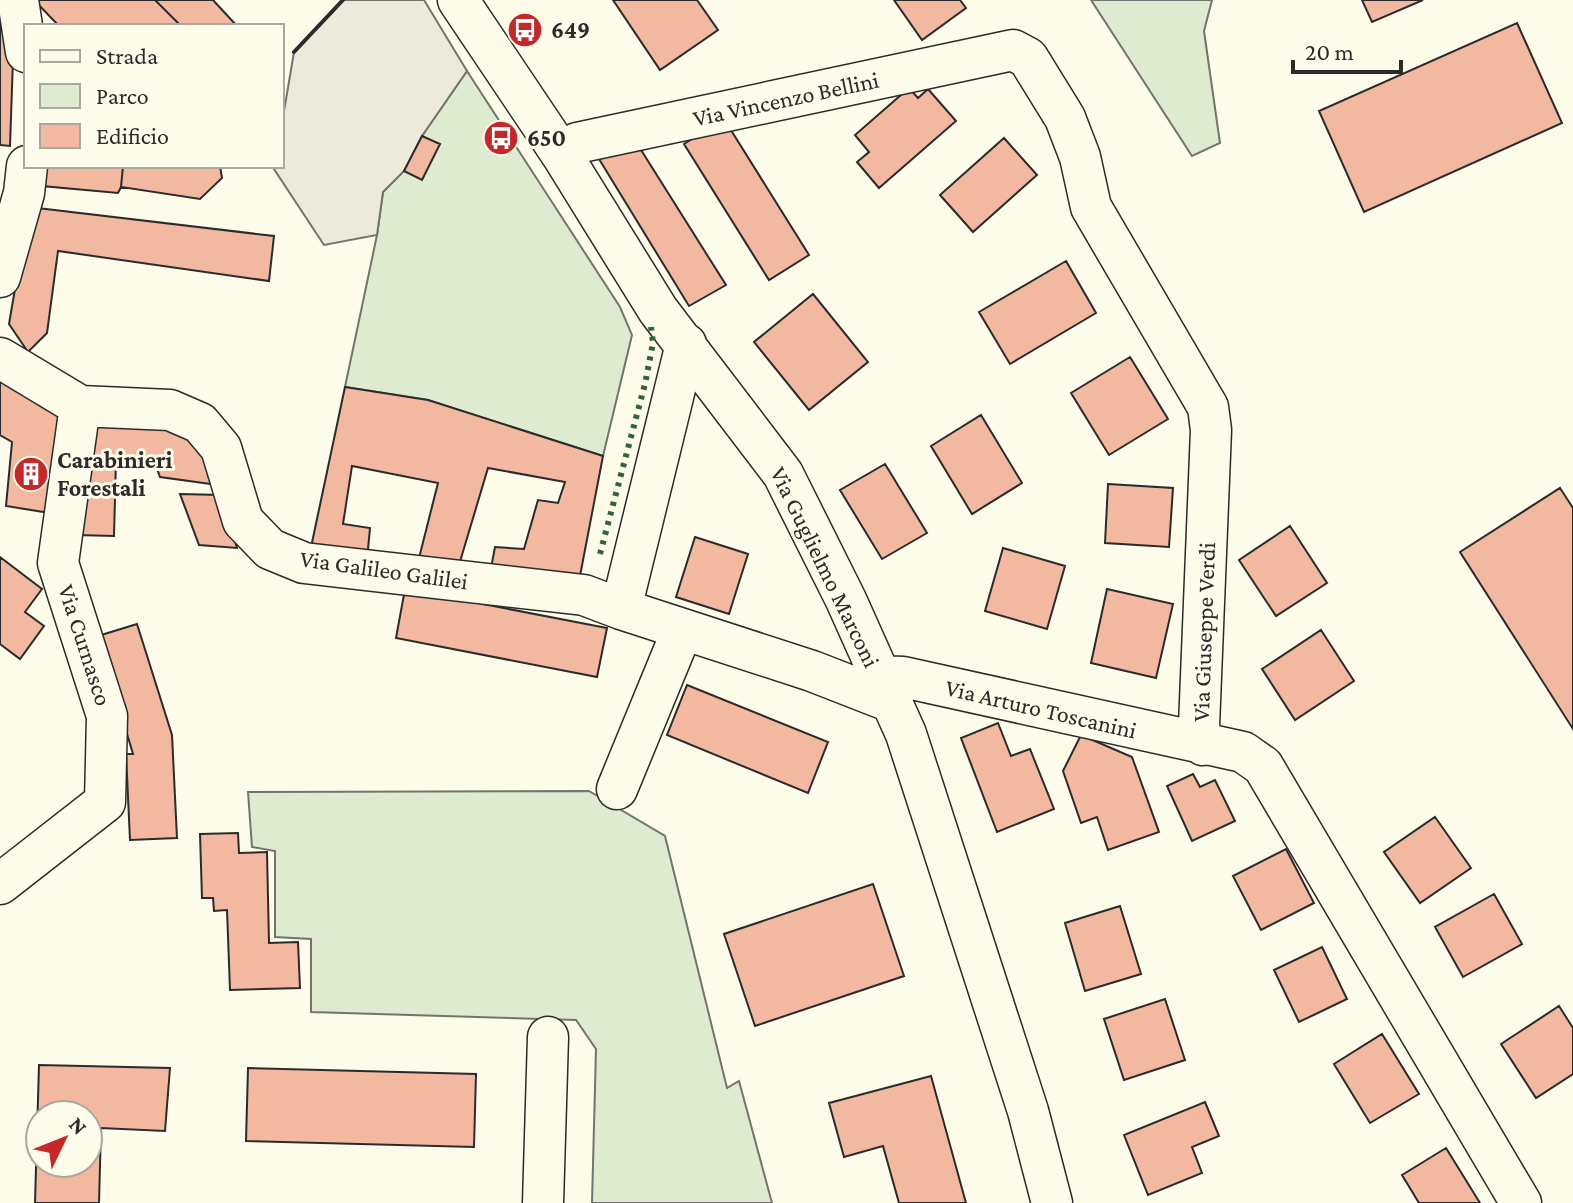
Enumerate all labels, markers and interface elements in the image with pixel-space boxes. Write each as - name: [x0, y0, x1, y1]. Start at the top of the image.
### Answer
- bus stop icon: 649: [506, 11, 544, 49]
- place label: 649: [551, 16, 590, 43]
- legend: [24, 24, 284, 168]
- scale bar: [1293, 24, 1401, 74]
- text: 20 m: [1305, 38, 1354, 65]
- text: Strada: [96, 42, 158, 69]
- street label: Via Vincenzo Bellini: [691, 66, 881, 131]
- text: Parco: [96, 82, 149, 109]
- bus stop icon: 650: [482, 119, 520, 157]
- text: Edificio: [96, 122, 169, 149]
- place label: 650: [527, 124, 566, 151]
- place label: Carabinieri Forestali: [57, 446, 173, 501]
- building icon: Carabinieri Forestali: [12, 455, 50, 493]
- street label: Via Guglielmo Marconi: [765, 462, 886, 671]
- street label: Via Giuseppe Verdi: [1187, 542, 1220, 722]
- street label: Via Galileo Galilei: [298, 544, 470, 595]
- street label: Via Curnasco: [53, 581, 118, 709]
- street label: Via Arturo Toscanini: [943, 673, 1139, 744]
- north arrow: [24, 1099, 104, 1179]
- text: N: [64, 1112, 93, 1140]

